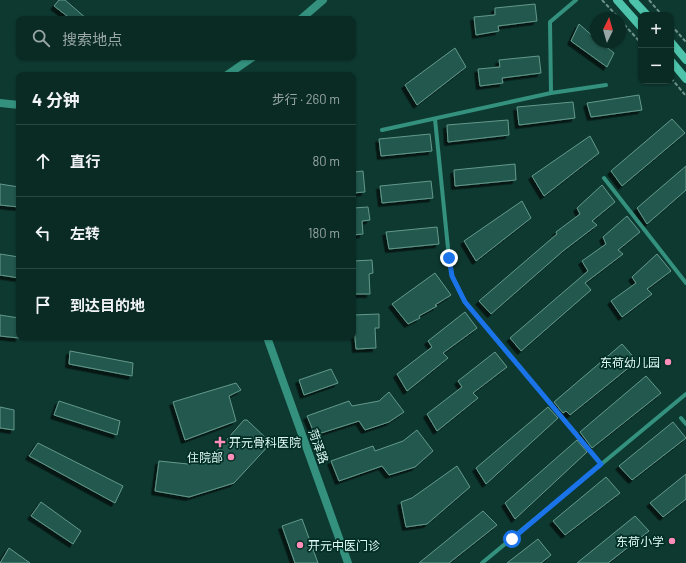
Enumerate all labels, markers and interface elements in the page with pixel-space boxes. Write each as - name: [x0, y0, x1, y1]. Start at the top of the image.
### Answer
- north arrow: [590, 12, 626, 48]
- map controls: [638, 12, 674, 84]
- button: +: [638, 12, 674, 48]
- search box: [16, 16, 356, 60]
- icon: search: [30, 27, 52, 49]
- text: 搜索地点: [62, 30, 122, 48]
- button: −: [638, 48, 674, 84]
- text: 4 分钟: [32, 89, 80, 109]
- text: 步行 · 260 m: [272, 91, 340, 107]
- icon: ahead: [32, 150, 54, 172]
- text: 直行: [70, 152, 100, 170]
- text: 80 m: [313, 153, 340, 169]
- icon: left: [32, 222, 54, 244]
- text: 左转: [70, 224, 100, 242]
- text: 180 m: [308, 225, 340, 241]
- route end: [440, 249, 458, 267]
- icon: arrive: [32, 294, 54, 316]
- text: 到达目的地: [70, 296, 145, 314]
- place label: 东荷幼儿园: [600, 355, 660, 369]
- marker: 东荷幼儿园: [663, 357, 673, 367]
- street label: 菏泽路: [306, 427, 332, 465]
- place label: 开元骨科医院: [229, 435, 301, 449]
- marker: 开元骨科医院: [214, 436, 226, 448]
- place label: 住院部: [187, 450, 223, 464]
- marker: 住院部: [226, 452, 236, 462]
- route start: [503, 530, 521, 548]
- place label: 东荷小学: [616, 534, 664, 548]
- marker: 东荷小学: [667, 536, 677, 546]
- place label: 开元中医门诊: [308, 538, 380, 552]
- marker: 开元中医门诊: [295, 540, 305, 550]

